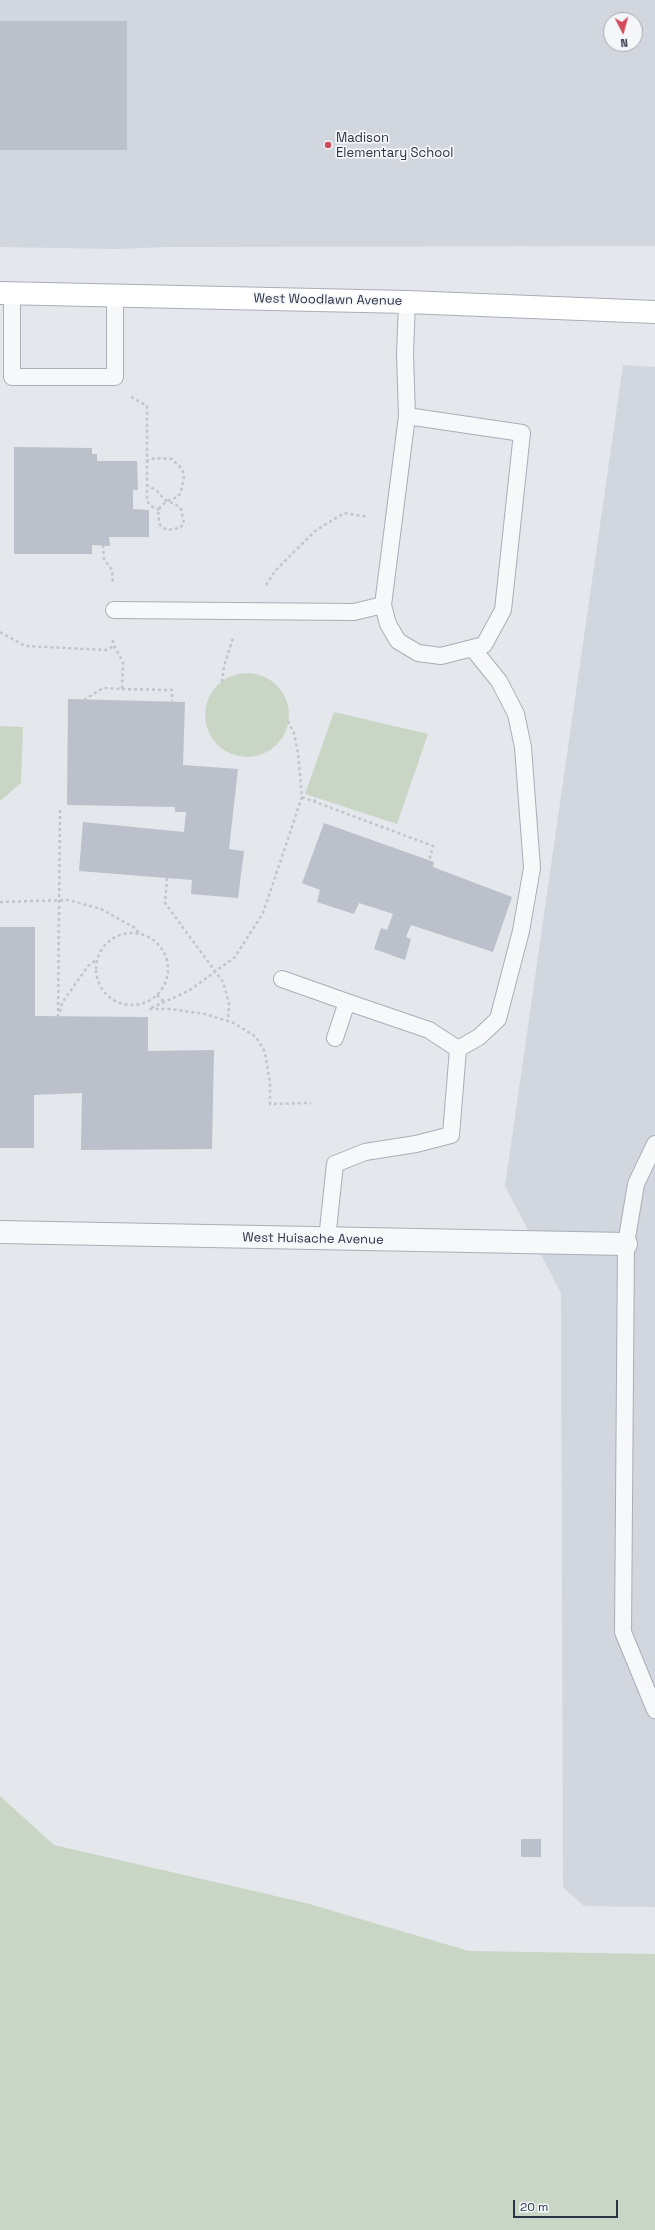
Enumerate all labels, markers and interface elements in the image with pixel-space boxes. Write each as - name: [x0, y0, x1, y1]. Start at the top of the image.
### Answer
- north arrow: [603, 12, 643, 52]
- text: N: [620, 36, 629, 50]
- place label: Madison Elementary School: [336, 130, 453, 161]
- marker: Madison Elementary School: [323, 140, 333, 150]
- street label: West Woodlawn Avenue: [254, 291, 402, 309]
- street label: West Huisache Avenue: [242, 1230, 384, 1248]
- scale bar: [515, 2192, 620, 2218]
- text: 20 m: [520, 2199, 548, 2215]

